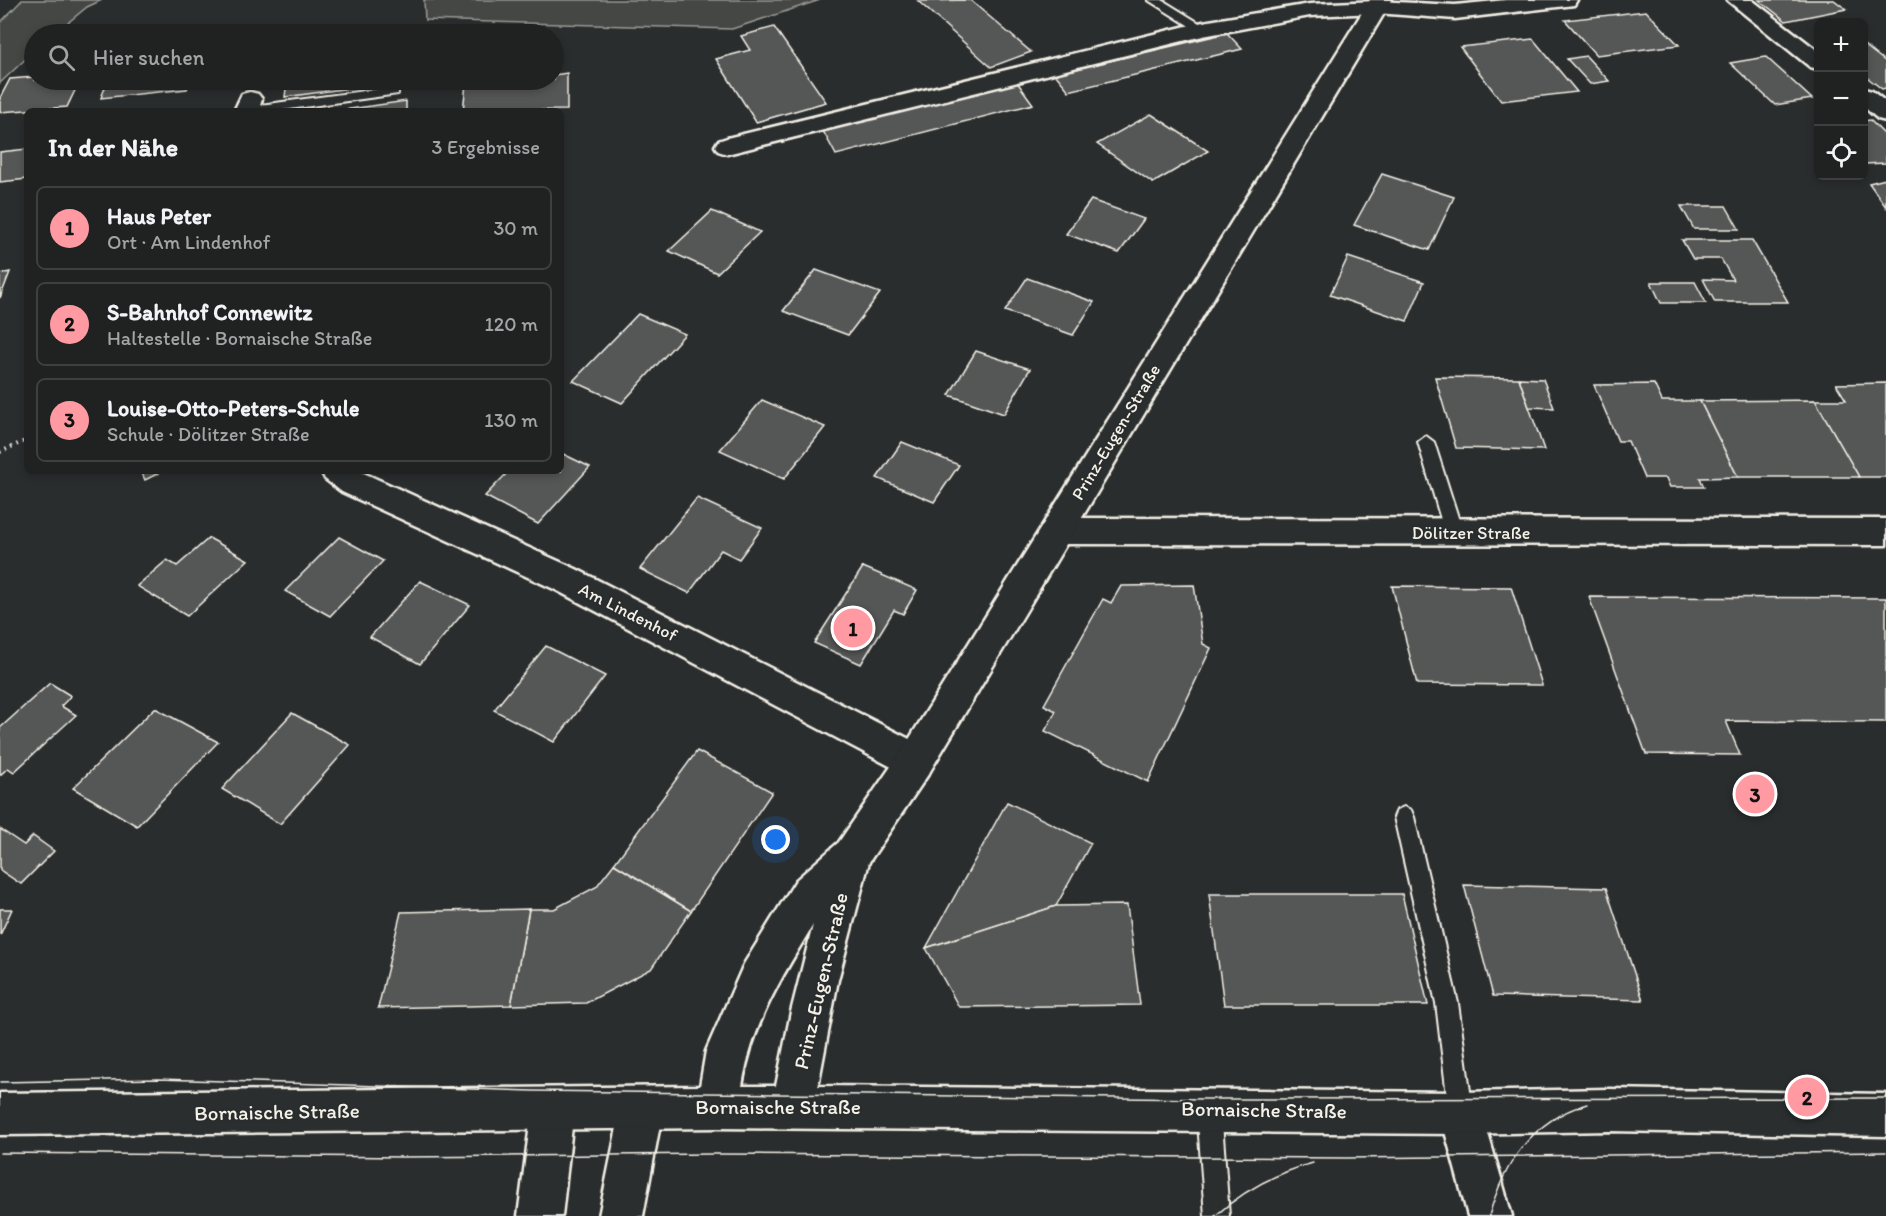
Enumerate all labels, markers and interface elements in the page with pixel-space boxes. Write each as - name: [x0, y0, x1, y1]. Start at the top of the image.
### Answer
- map controls: [1814, 18, 1868, 180]
- button: +: [1814, 18, 1868, 72]
- search box: [24, 24, 564, 90]
- icon: search: [45, 41, 78, 74]
- text: Hier suchen: [93, 44, 204, 71]
- button: −: [1814, 72, 1868, 126]
- button: locate: [1814, 126, 1868, 180]
- text: In der Nähe: [48, 131, 178, 163]
- text: 3 Ergebnisse: [432, 135, 540, 159]
- text: Haus Peter: [107, 203, 211, 230]
- text: 1: [65, 216, 74, 240]
- text: 30 m: [493, 216, 538, 240]
- text: Ort · Am Lindenhof: [107, 230, 270, 254]
- text: S-Bahnhof Connewitz: [107, 299, 312, 326]
- text: 2: [64, 312, 75, 336]
- text: 120 m: [485, 312, 538, 336]
- text: Haltestelle · Bornaische Straße: [107, 326, 372, 350]
- street label: Prinz-Eugen-Straße: [1067, 360, 1165, 504]
- text: Louise-Otto-Peters-Schule: [107, 395, 359, 422]
- text: 3: [64, 408, 75, 432]
- text: 130 m: [484, 408, 538, 432]
- text: Schule · Dölitzer Straße: [107, 422, 310, 446]
- street label: Dölitzer Straße: [1412, 522, 1530, 544]
- street label: Am Lindenhof: [575, 578, 681, 646]
- pin: 1: [834, 606, 872, 650]
- pin: 3: [1736, 772, 1774, 816]
- your location: [761, 825, 790, 854]
- street label: Prinz-Eugen-Straße: [788, 890, 853, 1072]
- pin: 2: [1788, 1074, 1826, 1120]
- street label: Bornaische Straße: [695, 1094, 861, 1119]
- street label: Bornaische Straße: [1181, 1096, 1347, 1123]
- street label: Bornaische Straße: [194, 1098, 360, 1125]

